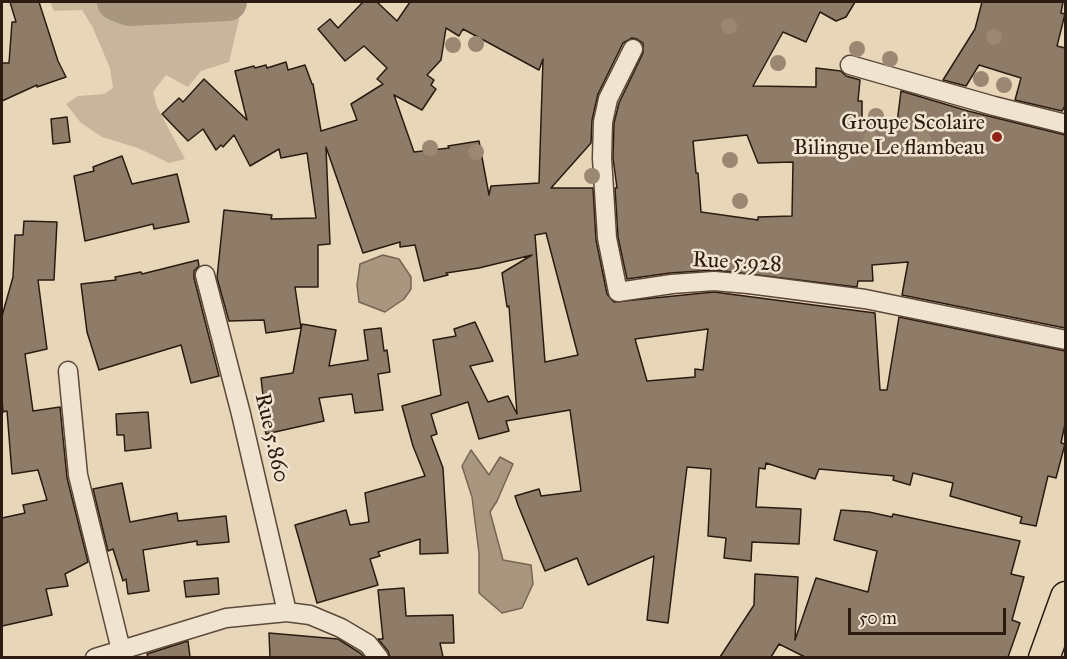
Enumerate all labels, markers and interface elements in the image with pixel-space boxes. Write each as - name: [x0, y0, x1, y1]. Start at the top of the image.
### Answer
- place label: Groupe Scolaire Bilingue Le flambeau: [793, 111, 985, 162]
- marker: Groupe Scolaire Bilingue Le flambeau: [990, 130, 1004, 144]
- street label: Rue 5.928: [692, 247, 782, 279]
- street label: Rue 5.860: [248, 391, 294, 485]
- scale bar: [851, 596, 1008, 634]
- text: 50 m: [859, 607, 897, 629]

